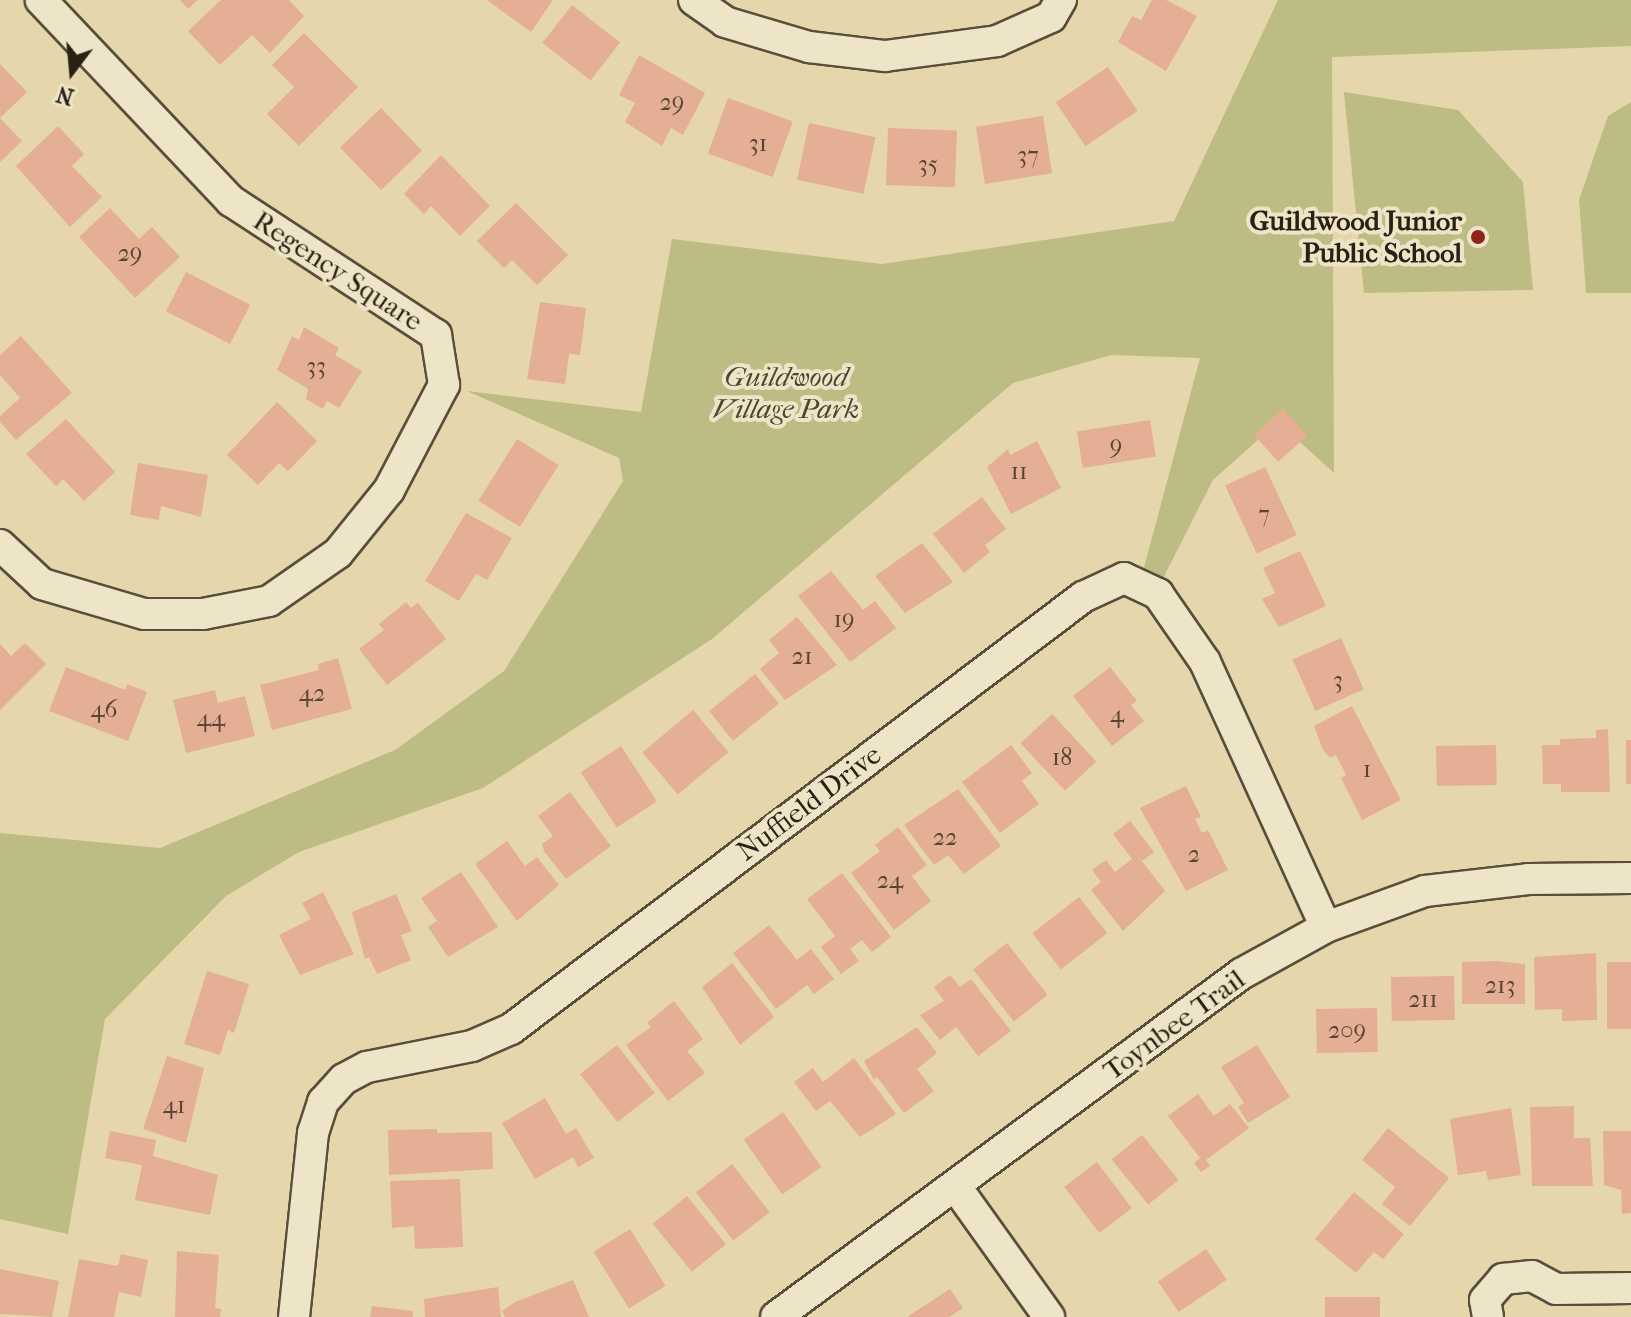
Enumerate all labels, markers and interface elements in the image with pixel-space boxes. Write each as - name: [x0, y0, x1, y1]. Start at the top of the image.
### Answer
- north arrow: [32, 32, 112, 112]
- text: N: [54, 80, 77, 110]
- house number: 29: [660, 89, 684, 117]
- house number: 31: [749, 130, 767, 158]
- house number: 37: [1017, 142, 1039, 170]
- house number: 35: [918, 151, 938, 179]
- street label: Regency Square: [247, 204, 429, 338]
- place label: Guildwood Junior Public School: [1249, 204, 1462, 270]
- marker: Guildwood Junior Public School: [1469, 228, 1487, 246]
- house number: 29: [118, 240, 142, 268]
- house number: 33: [306, 353, 326, 381]
- park label: Guildwood Village Park: [713, 360, 859, 426]
- house number: 9: [1110, 432, 1122, 460]
- house number: 11: [1010, 458, 1028, 486]
- house number: 7: [1258, 501, 1270, 529]
- house number: 19: [833, 606, 855, 634]
- house number: 21: [792, 643, 812, 671]
- house number: 3: [1333, 667, 1343, 695]
- house number: 42: [299, 680, 325, 708]
- house number: 46: [90, 696, 118, 724]
- house number: 4: [1110, 701, 1124, 729]
- house number: 44: [197, 705, 225, 733]
- street label: Nuffield Drive: [730, 738, 888, 868]
- house number: 18: [1052, 744, 1072, 772]
- house number: 1: [1363, 756, 1371, 784]
- house number: 22: [933, 824, 957, 852]
- house number: 2: [1188, 841, 1200, 869]
- house number: 24: [877, 867, 903, 895]
- street label: Toynbee Trail: [1097, 962, 1251, 1088]
- house number: 213: [1485, 972, 1515, 1000]
- house number: 211: [1408, 986, 1438, 1014]
- house number: 209: [1328, 1017, 1366, 1045]
- house number: 41: [163, 1092, 185, 1120]

